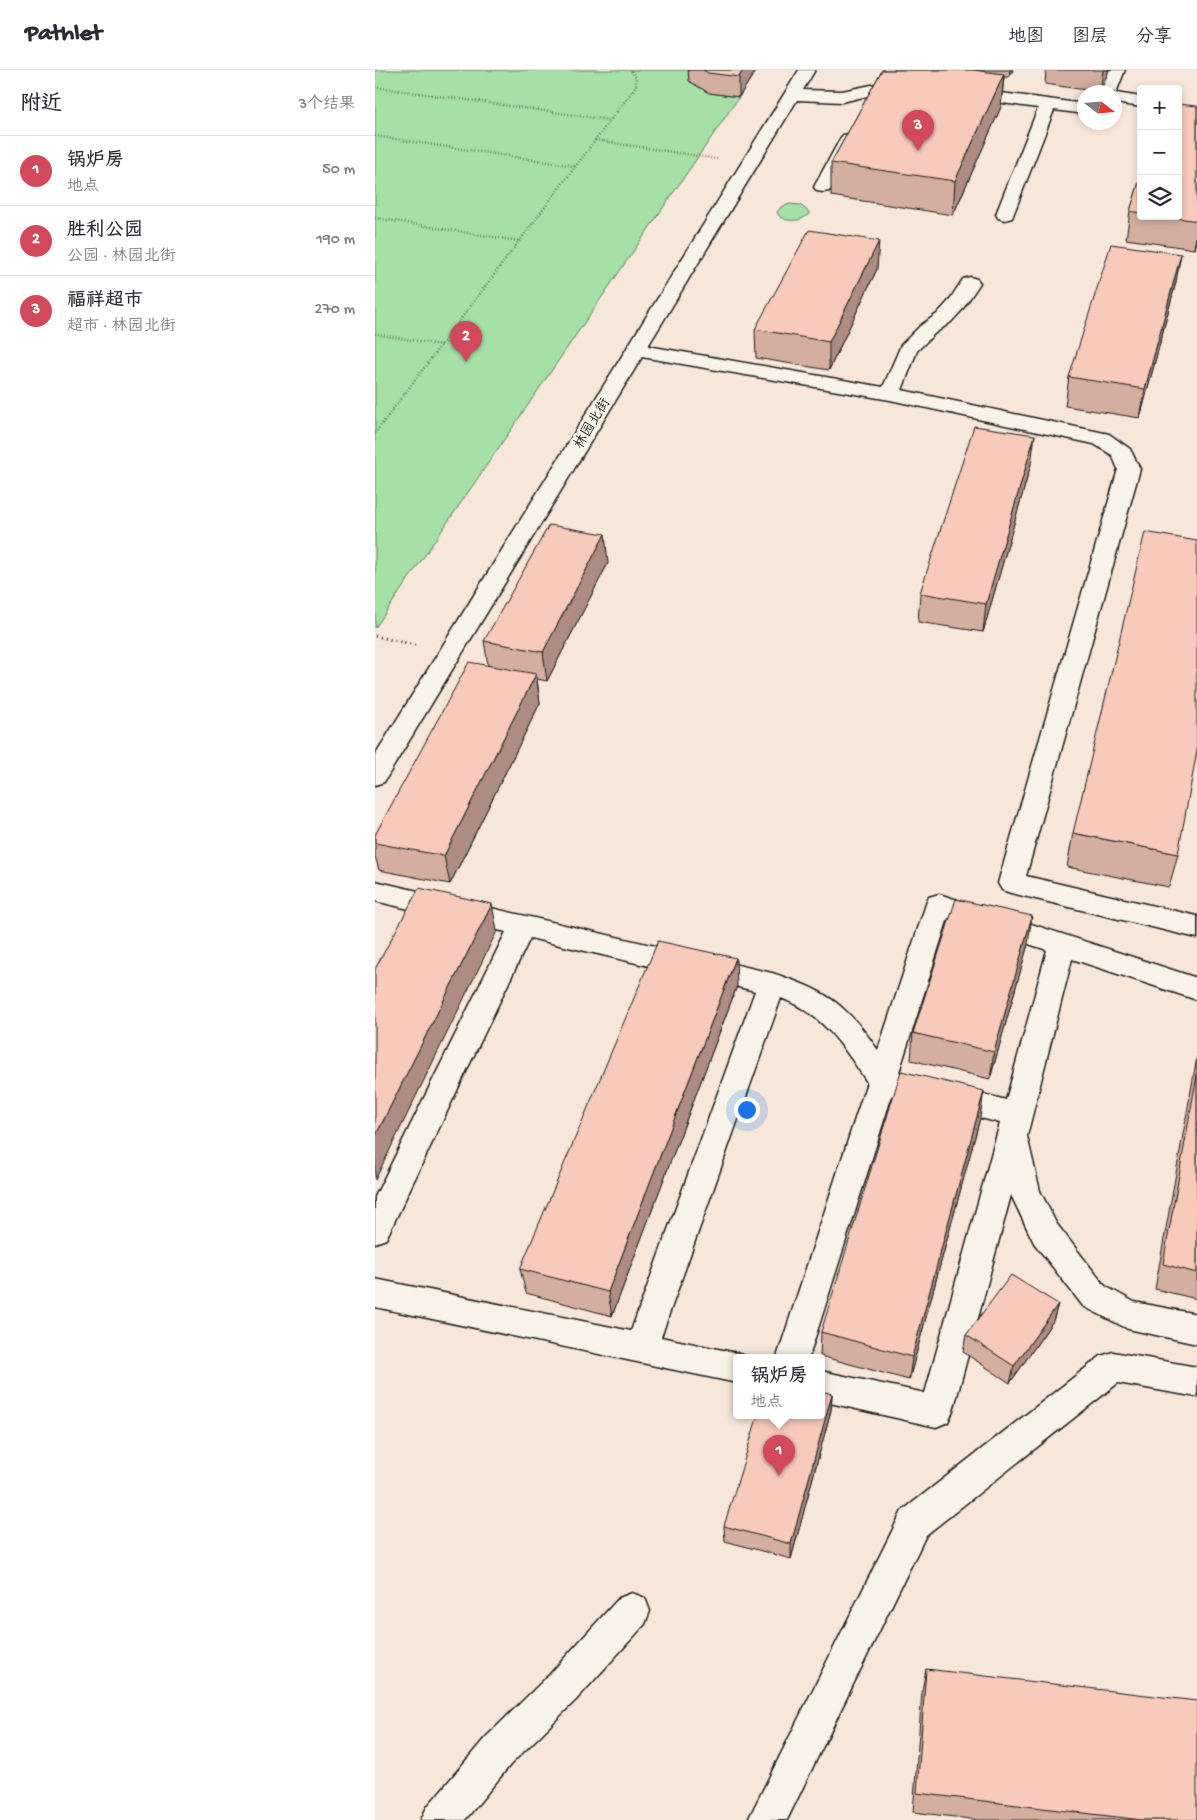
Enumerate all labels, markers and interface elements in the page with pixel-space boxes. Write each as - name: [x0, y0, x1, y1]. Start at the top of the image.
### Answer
- text: Pathlet: [25, 20, 102, 49]
- text: 地图: [1008, 27, 1044, 48]
- text: 图层: [1072, 27, 1108, 48]
- text: 分享: [1136, 27, 1172, 48]
- north arrow: [1077, 85, 1122, 130]
- map controls: [1137, 85, 1182, 220]
- button: +: [1137, 85, 1182, 130]
- text: 附近: [20, 93, 62, 118]
- text: 3个结果: [299, 96, 355, 115]
- pin: 3: [902, 110, 934, 151]
- button: −: [1137, 130, 1182, 175]
- text: 锅炉房: [67, 150, 124, 173]
- text: 1: [33, 161, 39, 180]
- text: 50 m: [322, 161, 355, 180]
- button: layers: [1137, 175, 1182, 220]
- text: 地点: [67, 178, 99, 197]
- text: 胜利公园: [67, 220, 143, 243]
- text: 2: [32, 231, 40, 250]
- text: 190 m: [316, 231, 355, 250]
- text: 公园 · 林园北街: [67, 248, 176, 267]
- text: 福祥超市: [67, 290, 143, 313]
- text: 3: [32, 301, 40, 320]
- text: 270 m: [315, 301, 355, 320]
- text: 超市 · 林园北街: [67, 318, 176, 337]
- pin: 2: [450, 321, 482, 362]
- street label: 林园北街: [571, 395, 615, 453]
- your location: [734, 1097, 760, 1123]
- popup: [733, 1354, 825, 1419]
- text: 锅炉房: [750, 1366, 808, 1389]
- text: 地点: [750, 1394, 783, 1413]
- pin: 1: [763, 1435, 795, 1476]

